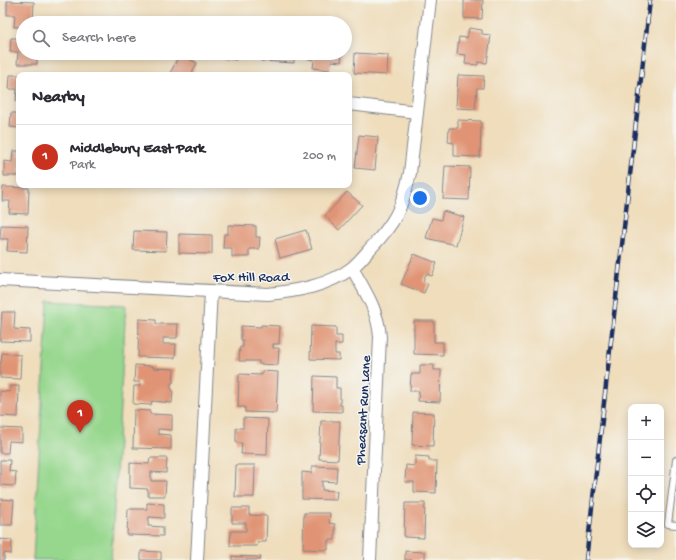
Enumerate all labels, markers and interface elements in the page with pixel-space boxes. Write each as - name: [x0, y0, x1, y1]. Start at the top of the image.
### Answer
- search box: [16, 16, 352, 60]
- icon: search: [30, 27, 52, 49]
- text: Search here: [62, 29, 136, 47]
- text: Nearby: [32, 88, 85, 108]
- text: Middlebury East Park: [70, 140, 205, 158]
- text: 1: [42, 149, 48, 164]
- text: 200 m: [303, 149, 336, 164]
- text: Park: [70, 158, 95, 173]
- your location: [410, 188, 430, 208]
- street label: Fox Hill Road: [212, 270, 291, 287]
- street label: Pheasant Run Lane: [353, 354, 376, 466]
- pin: 1: [67, 400, 93, 433]
- map controls: [628, 404, 664, 548]
- button: +: [628, 404, 664, 440]
- button: −: [628, 440, 664, 476]
- button: locate: [628, 476, 664, 512]
- button: layers: [628, 512, 664, 548]

